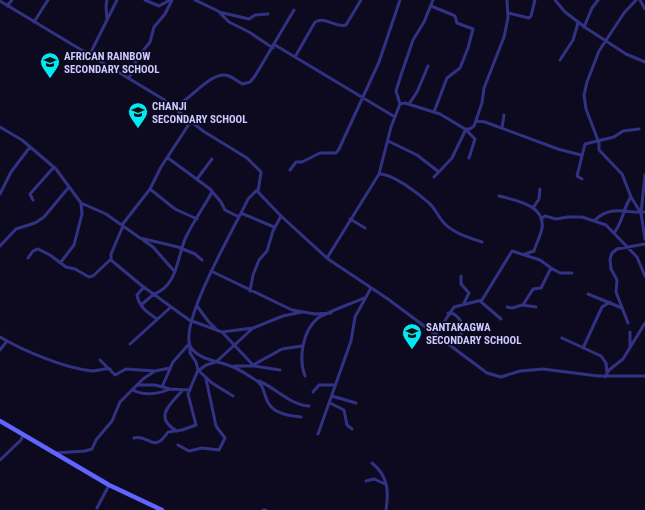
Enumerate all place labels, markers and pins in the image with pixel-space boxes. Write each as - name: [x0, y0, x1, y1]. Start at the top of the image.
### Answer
- place label: AFRICAN RAINBOW SECONDARY SCHOOL: [64, 50, 159, 76]
- school or university icon: AFRICAN RAINBOW SECONDARY SCHOOL: [39, 51, 61, 79]
- place label: CHANJI SECONDARY SCHOOL: [152, 100, 247, 126]
- school or university icon: CHANJI SECONDARY SCHOOL: [127, 101, 149, 129]
- place label: SANTAKAGWA SECONDARY SCHOOL: [426, 321, 521, 347]
- school or university icon: SANTAKAGWA SECONDARY SCHOOL: [401, 322, 423, 350]

